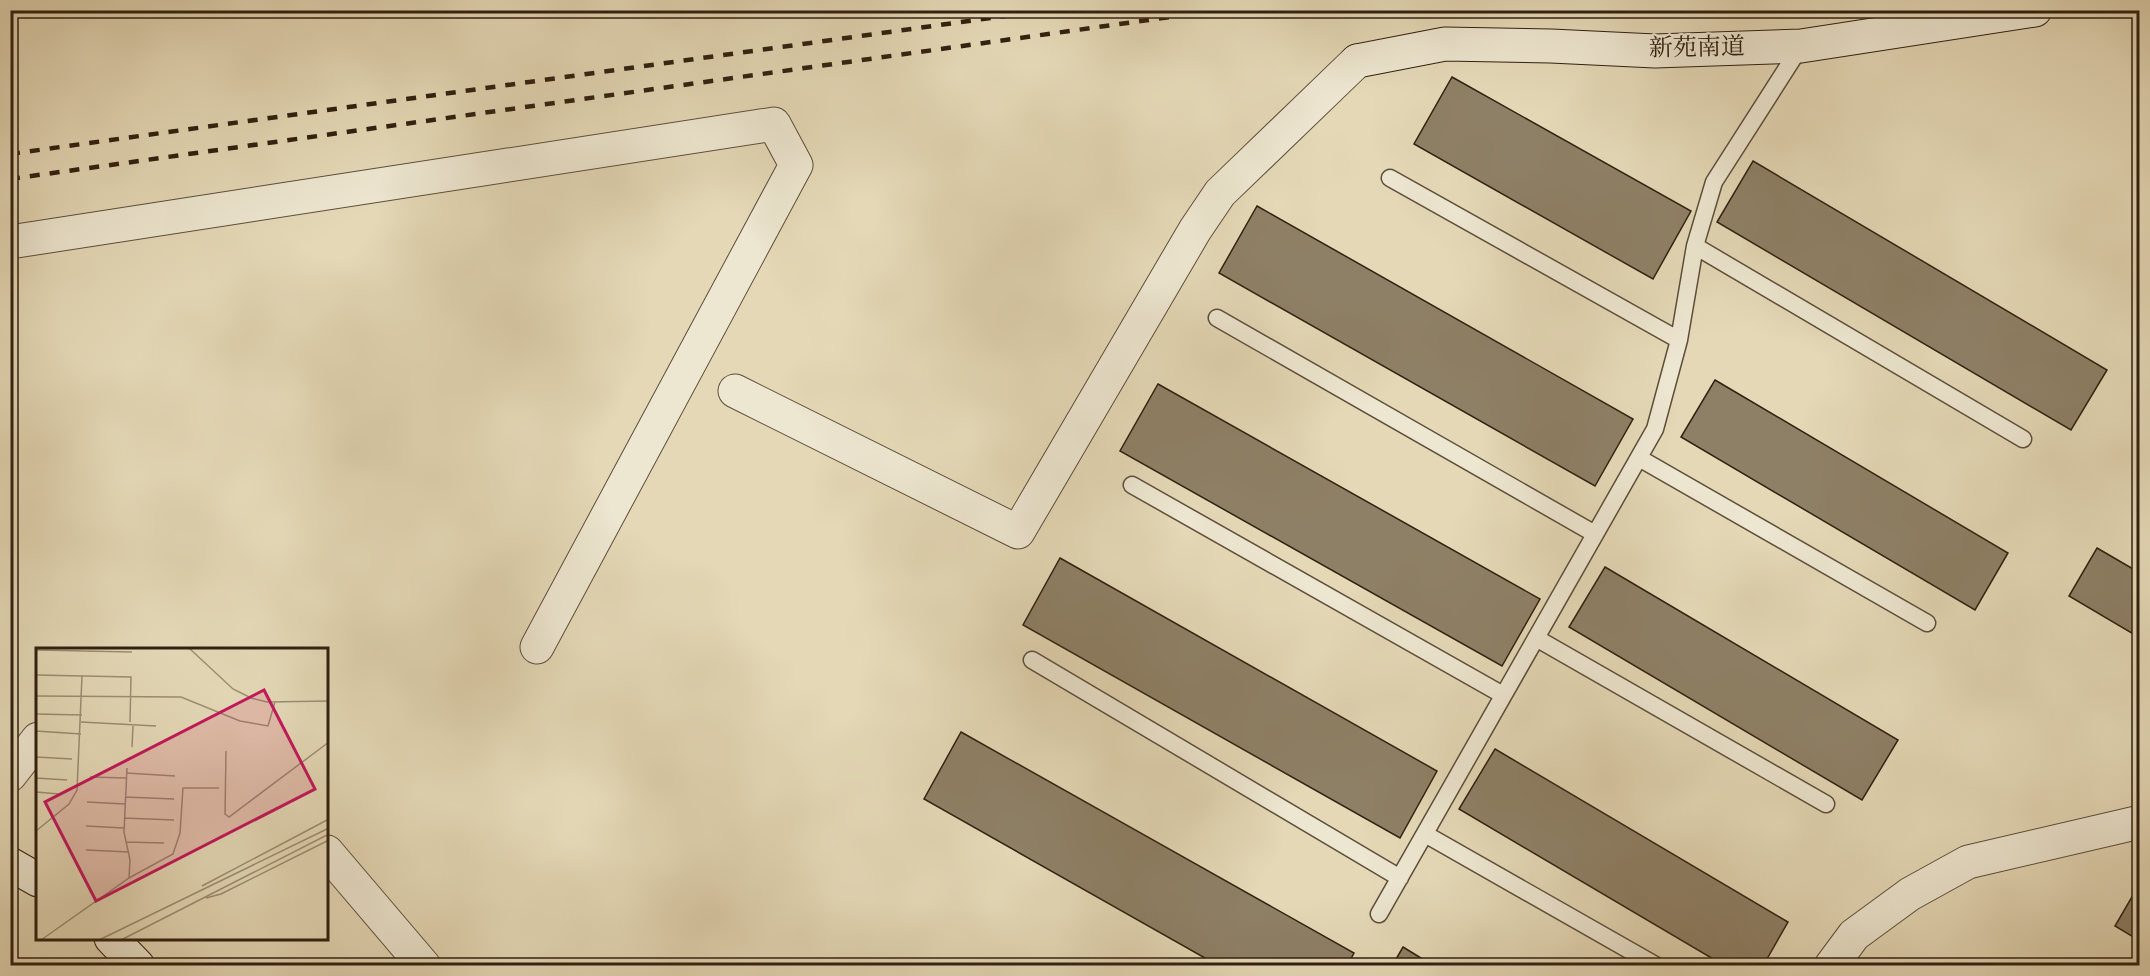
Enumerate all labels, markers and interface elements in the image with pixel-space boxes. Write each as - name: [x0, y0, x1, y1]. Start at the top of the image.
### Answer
- street label: 新苑南道: [1649, 31, 1745, 67]
- inset map: [36, 648, 328, 940]

